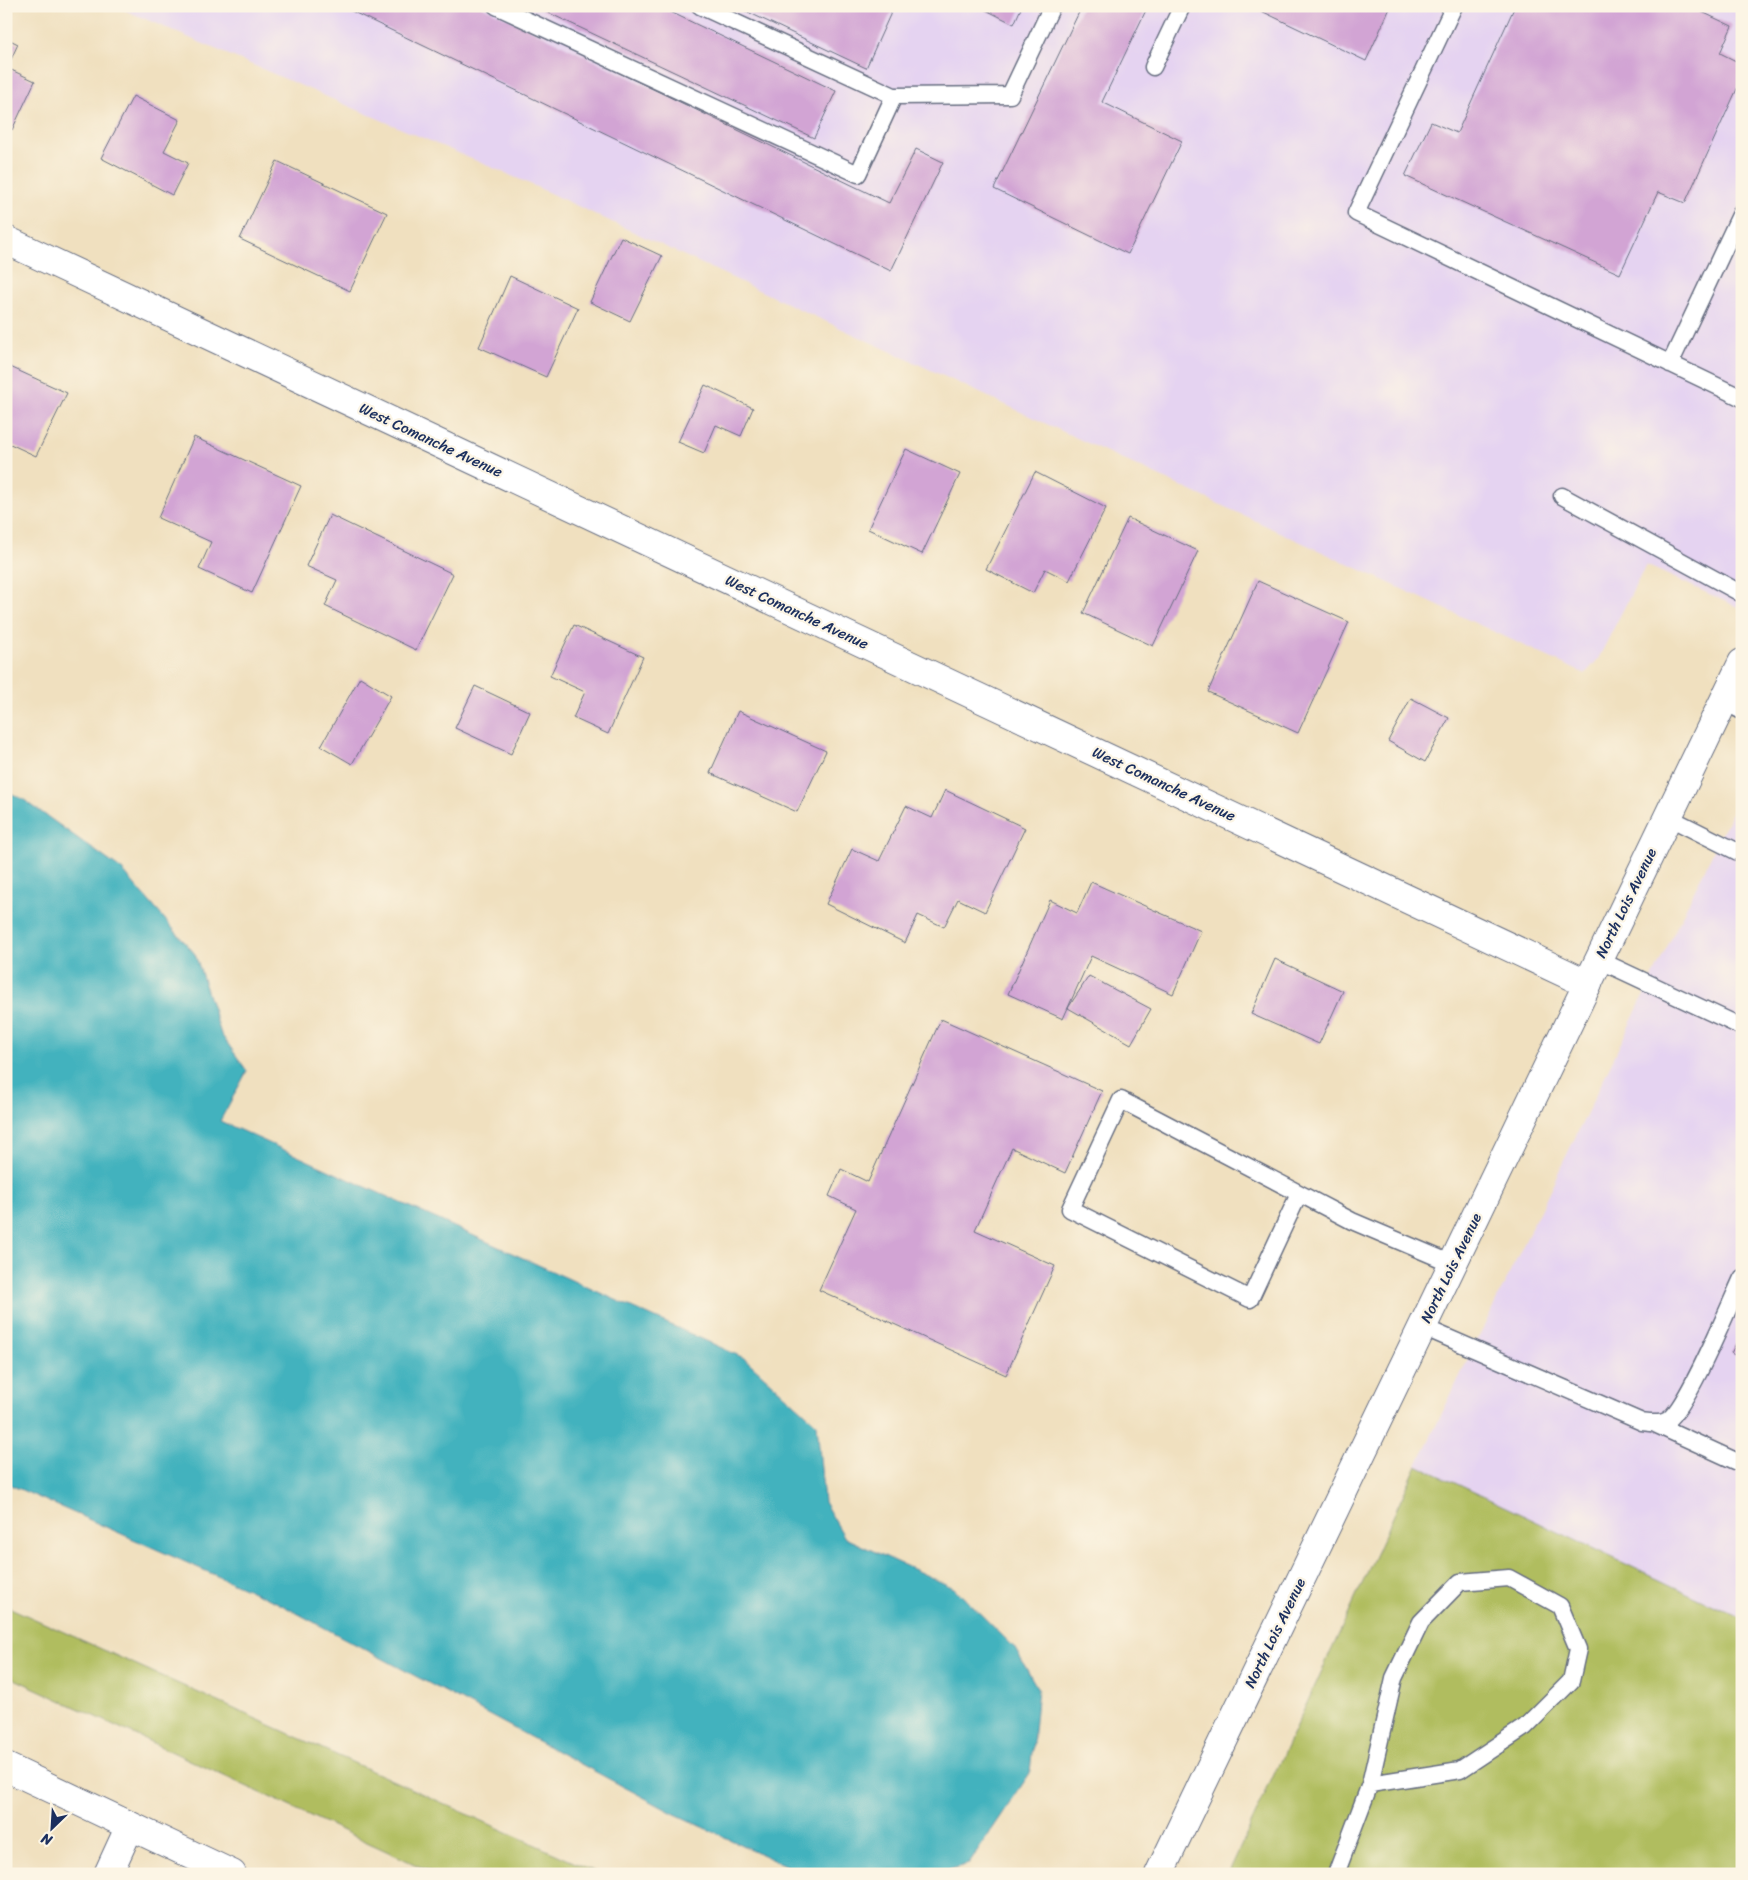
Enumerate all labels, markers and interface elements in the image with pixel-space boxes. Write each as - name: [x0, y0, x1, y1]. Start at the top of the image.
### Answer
- street label: West Comanche Avenue: [355, 395, 507, 485]
- street label: West Comanche Avenue: [721, 567, 873, 657]
- street label: West Comanche Avenue: [1088, 739, 1240, 829]
- street label: North Lois Avenue: [1588, 843, 1664, 963]
- street label: North Lois Avenue: [1413, 1208, 1489, 1328]
- street label: North Lois Avenue: [1237, 1573, 1313, 1693]
- north arrow: [28, 1802, 78, 1852]
- text: N: [37, 1826, 57, 1853]

